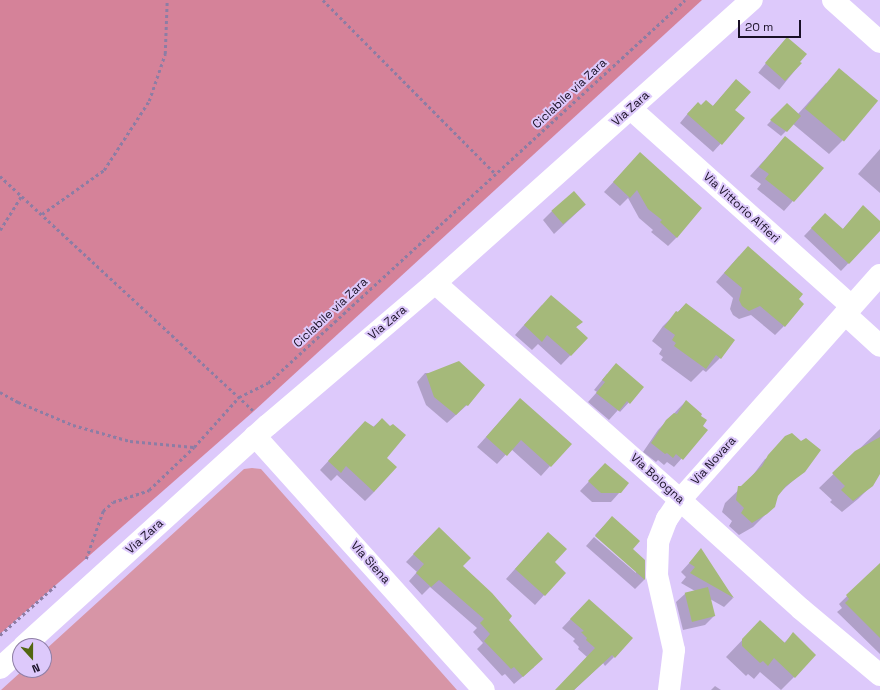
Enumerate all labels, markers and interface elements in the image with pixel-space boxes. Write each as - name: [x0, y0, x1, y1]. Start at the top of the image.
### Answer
- scale bar: [740, 12, 803, 38]
- text: 20 m: [745, 19, 773, 35]
- street label: Ciclabile via Zara: [530, 56, 610, 132]
- street label: Via Zara: [609, 88, 653, 130]
- street label: Via Vittorio Alfieri: [700, 170, 782, 246]
- street label: Ciclabile via Zara: [291, 275, 371, 351]
- street label: Via Zara: [366, 303, 410, 343]
- street label: Via Novara: [689, 434, 739, 488]
- street label: Via Bologna: [627, 451, 687, 507]
- street label: Via Zara: [123, 516, 167, 558]
- street label: Via Siena: [347, 539, 393, 587]
- north arrow: [12, 638, 52, 678]
- text: N: [30, 660, 42, 676]

